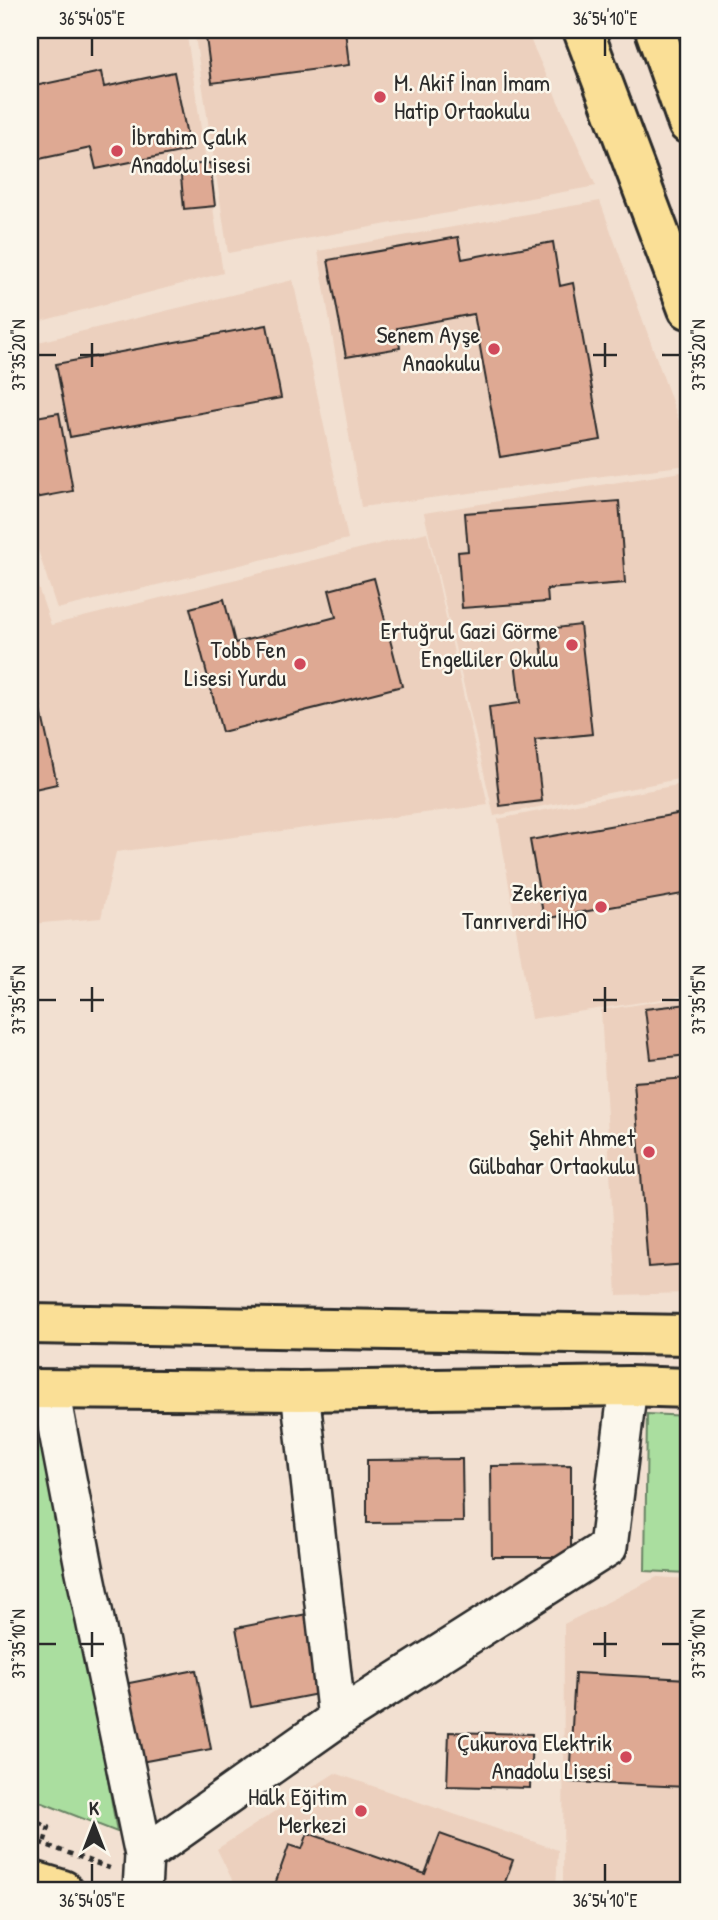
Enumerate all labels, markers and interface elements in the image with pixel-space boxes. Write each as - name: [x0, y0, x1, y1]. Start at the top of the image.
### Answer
- text: 36°54'05"E: [59, 6, 125, 31]
- text: 36°54'10"E: [573, 6, 637, 31]
- place label: M. Akif İnan İmam Hatip Ortaokulu: [394, 66, 550, 126]
- marker: M. Akif İnan İmam Hatip Ortaokulu: [372, 89, 388, 105]
- place label: İbrahim Çalık Anadolu Lisesi: [131, 120, 251, 180]
- marker: İbrahim Çalık Anadolu Lisesi: [109, 143, 125, 159]
- place label: Senem Ayşe Anaokulu: [377, 318, 480, 378]
- text: 37°35'20"N: [6, 319, 31, 391]
- text: 37°35'20"N: [686, 319, 711, 391]
- marker: Senem Ayşe Anaokulu: [486, 341, 502, 357]
- place label: Ertuğrul Gazi Görme Engelliler Okulu: [380, 614, 558, 674]
- place label: Tobb Fen Lisesi Yurdu: [184, 633, 286, 693]
- marker: Ertuğrul Gazi Görme Engelliler Okulu: [564, 637, 580, 653]
- marker: Tobb Fen Lisesi Yurdu: [292, 656, 308, 672]
- place label: Zekeriya Tanrıverdi İHO: [462, 876, 587, 936]
- marker: Zekeriya Tanrıverdi İHO: [593, 899, 609, 915]
- text: 37°35'15"N: [6, 966, 31, 1034]
- text: 37°35'15"N: [686, 966, 711, 1034]
- place label: Şehit Ahmet Gülbahar Ortaokulu: [468, 1121, 636, 1181]
- marker: Şehit Ahmet Gülbahar Ortaokulu: [641, 1144, 657, 1160]
- text: 37°35'10"N: [6, 1609, 31, 1679]
- text: 37°35'10"N: [686, 1609, 711, 1679]
- place label: Çukurova Elektrik Anadolu Lisesi: [457, 1726, 612, 1786]
- marker: Çukurova Elektrik Anadolu Lisesi: [618, 1749, 634, 1765]
- place label: Halk Eğitim Merkezi: [248, 1780, 347, 1840]
- north arrow: [60, 1790, 130, 1860]
- text: K: [89, 1795, 99, 1821]
- marker: Halk Eğitim Merkezi: [353, 1803, 369, 1819]
- text: 36°54'05"E: [59, 1888, 125, 1913]
- text: 36°54'10"E: [573, 1888, 637, 1913]

